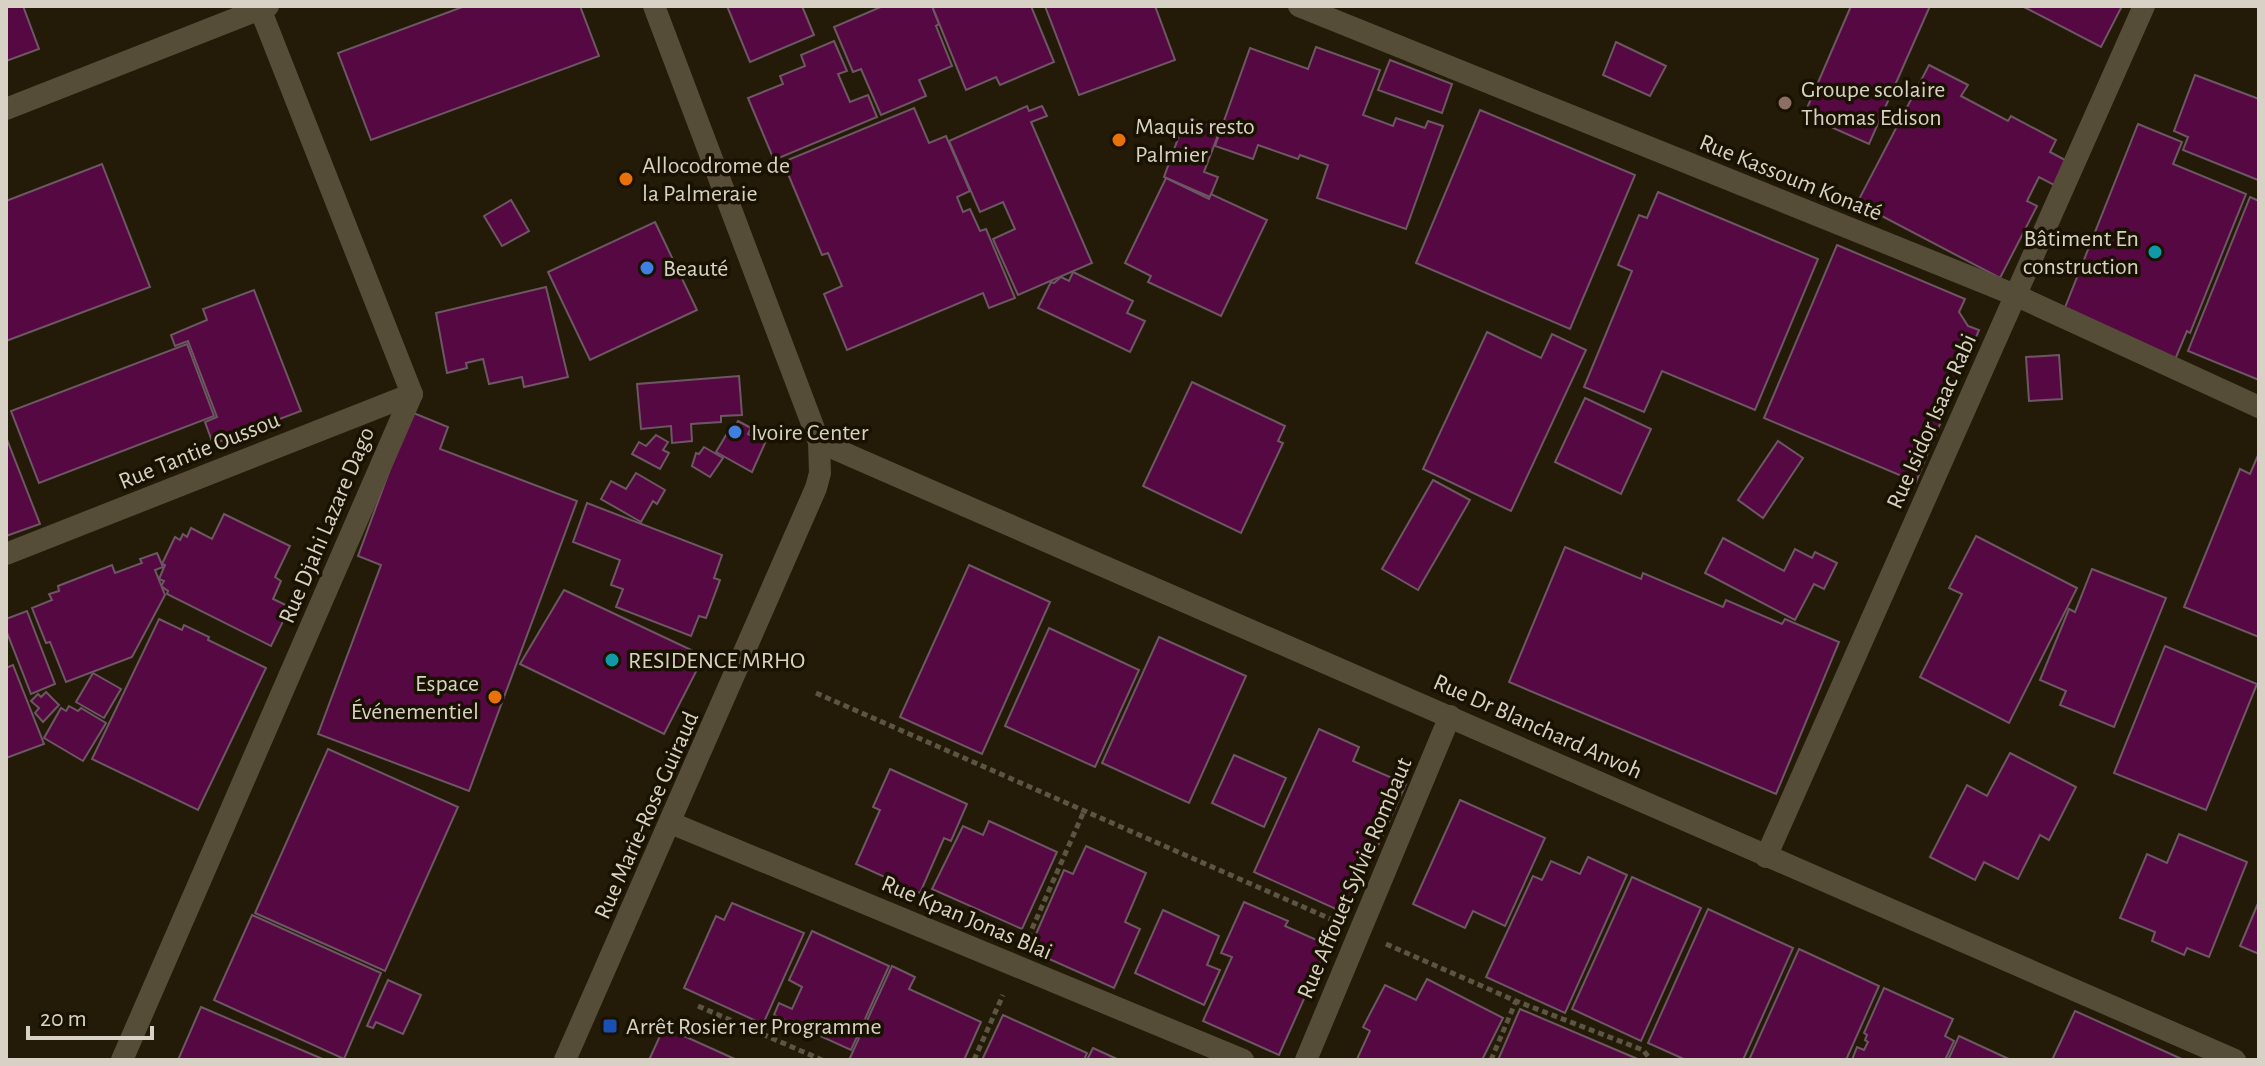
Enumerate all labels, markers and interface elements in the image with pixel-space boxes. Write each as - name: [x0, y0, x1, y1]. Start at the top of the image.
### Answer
- place label: Groupe scolaire Thomas Edison: [1801, 78, 1945, 130]
- marker: Groupe scolaire Thomas Edison: [1776, 94, 1794, 112]
- place label: Maquis resto Palmier: [1135, 115, 1255, 167]
- street label: Rue Kassoum Konaté: [1696, 130, 1885, 226]
- marker: Maquis resto Palmier: [1110, 131, 1128, 149]
- place label: Allocodrome de la Palmeraie: [642, 154, 790, 206]
- marker: Allocodrome de la Palmeraie: [617, 170, 635, 188]
- place label: Bâtiment En construction: [2023, 227, 2139, 279]
- marker: Bâtiment En construction: [2146, 243, 2164, 261]
- place label: Beauté: [663, 257, 728, 281]
- marker: Beauté: [638, 259, 656, 277]
- street label: Rue Isidor Isaac Rabi: [1883, 330, 1981, 512]
- street label: Rue Tantie Oussou: [115, 408, 283, 494]
- place label: Ivoire Center: [751, 421, 869, 445]
- marker: Ivoire Center: [726, 423, 744, 441]
- street label: Rue Djahi Lazare Dago: [275, 424, 379, 627]
- place label: RESIDENCE MRHO: [628, 649, 805, 673]
- marker: RESIDENCE MRHO: [603, 651, 621, 669]
- street label: Rue Dr Blanchard Anvoh: [1430, 670, 1646, 784]
- place label: Espace Événementiel: [351, 672, 479, 724]
- marker: Espace Événementiel: [486, 688, 504, 706]
- street label: Rue Marie-Rose Guiraud: [590, 708, 703, 923]
- street label: Rue Affouet Sylvie Rombaut: [1293, 754, 1417, 1002]
- street label: Rue Kpan Jonas Blai: [878, 871, 1055, 965]
- scale bar: [28, 990, 152, 1040]
- text: 20 m: [40, 1007, 87, 1031]
- place label: Arrêt Rosier 1er Programme: [626, 1015, 881, 1039]
- marker: Arrêt Rosier 1er Programme: [601, 1017, 619, 1035]

